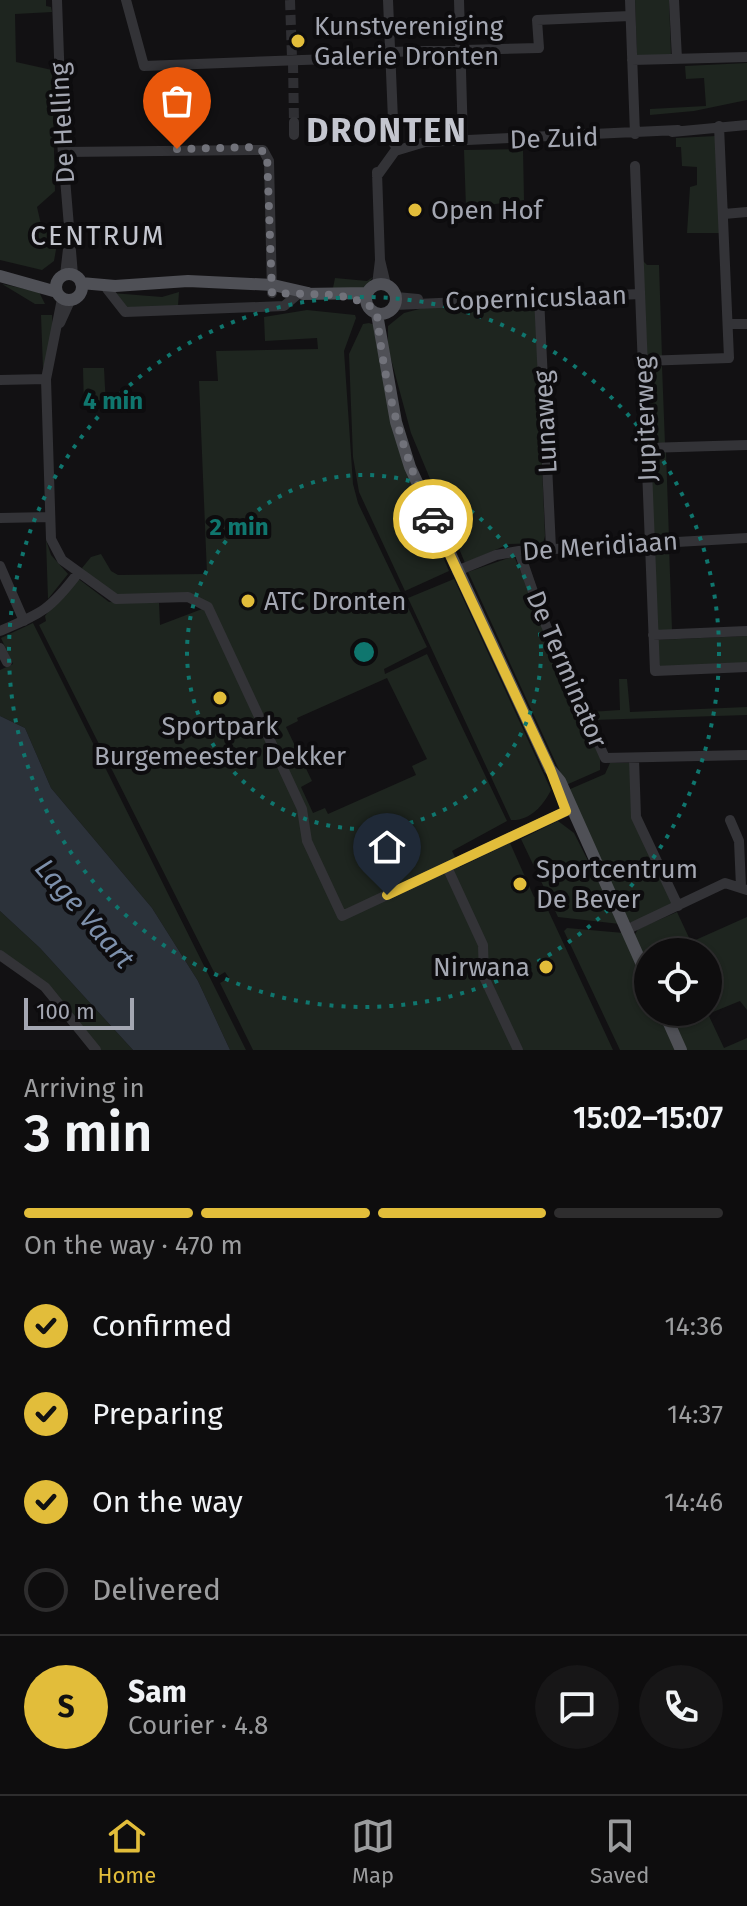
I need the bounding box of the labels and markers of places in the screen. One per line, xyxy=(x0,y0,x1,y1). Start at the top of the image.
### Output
place label: Kunstvereniging Galerie Dronten xyxy=(314,11,504,72)
marker: Kunstvereniging Galerie Dronten xyxy=(289,32,307,50)
pin xyxy=(143,67,211,149)
place label: Open Hof xyxy=(431,195,545,226)
marker: Open Hof xyxy=(406,201,424,219)
place label: ATC Dronten xyxy=(264,586,406,617)
marker: ATC Dronten xyxy=(239,592,257,610)
centre of rings xyxy=(350,638,378,666)
marker: Sportpark Burgemeester Dekker xyxy=(211,689,229,707)
place label: Sportpark Burgemeester Dekker xyxy=(94,711,346,772)
pin xyxy=(353,813,421,895)
place label: Sportcentrum De Bever xyxy=(536,854,698,915)
marker: Sportcentrum De Bever xyxy=(511,875,529,893)
place label: Nirwana xyxy=(433,952,530,983)
marker: Nirwana xyxy=(537,958,555,976)

